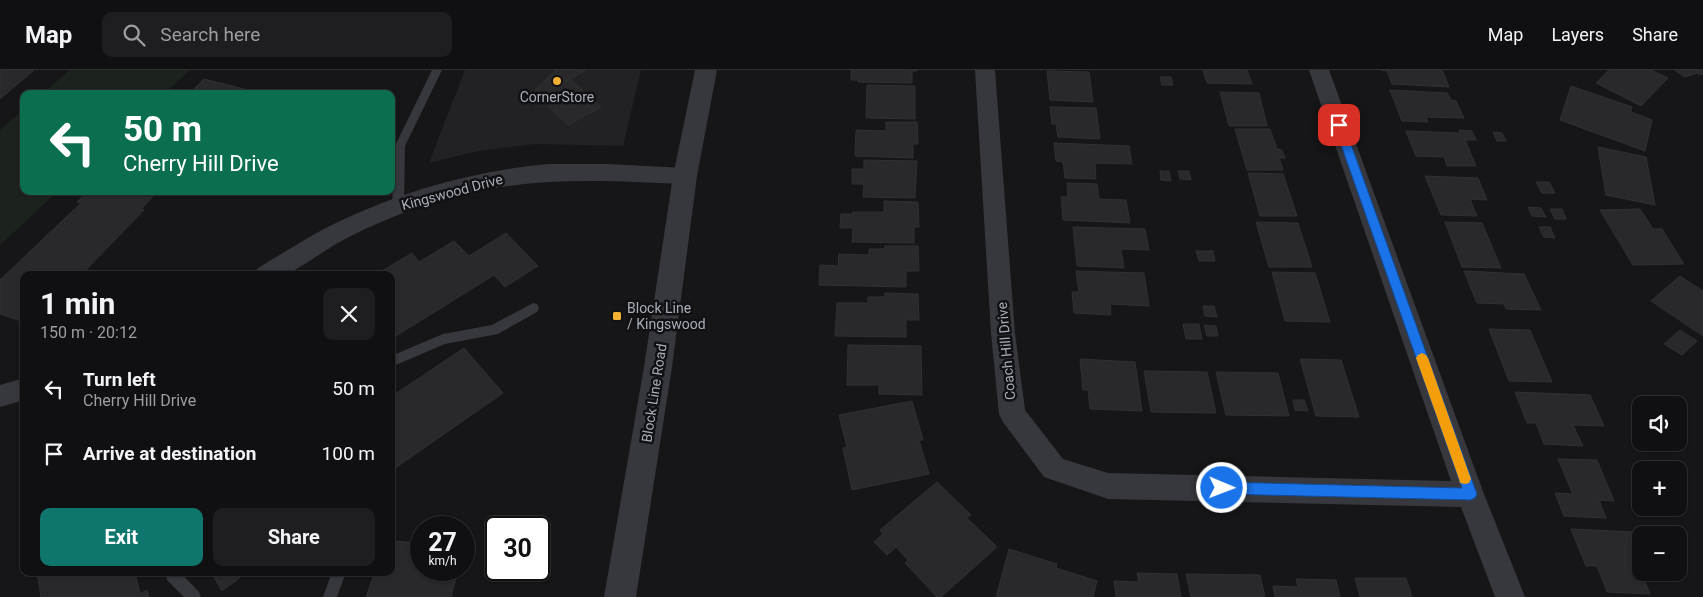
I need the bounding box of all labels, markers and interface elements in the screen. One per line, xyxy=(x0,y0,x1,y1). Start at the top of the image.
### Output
search box xyxy=(102,12,452,57)
text: Map xyxy=(25,21,72,49)
icon: search xyxy=(120,21,148,49)
text: Search here xyxy=(160,23,260,46)
text: Map xyxy=(1488,24,1523,45)
text: Layers xyxy=(1551,24,1604,45)
text: Share xyxy=(1632,24,1678,45)
marker: CornerStore xyxy=(551,75,563,87)
place label: CornerStore xyxy=(520,89,594,105)
pin xyxy=(1318,104,1360,146)
text: 50 m xyxy=(123,109,202,150)
icon: left xyxy=(40,110,105,175)
icon: arrive xyxy=(1325,111,1353,139)
text: Cherry Hill Drive xyxy=(123,151,279,176)
street label: Kingswood Drive xyxy=(400,171,504,213)
text: 1 min xyxy=(40,286,115,321)
button: close xyxy=(323,288,375,340)
place label: Block Line / Kingswood xyxy=(627,300,706,332)
street label: Coach Hill Drive xyxy=(994,301,1018,401)
marker: Block Line / Kingswood xyxy=(611,310,623,322)
text: 150 m · 20:12 xyxy=(40,323,137,342)
street label: Block Line Road xyxy=(638,343,670,443)
text: Turn left xyxy=(83,368,156,391)
icon: left xyxy=(40,375,68,403)
text: 50 m xyxy=(332,377,375,400)
text: Cherry Hill Drive xyxy=(83,391,196,410)
map controls xyxy=(1632,396,1687,581)
button: sound xyxy=(1632,396,1687,451)
icon: arrive xyxy=(40,440,68,468)
text: Arrive at destination xyxy=(83,442,256,465)
text: 100 m xyxy=(322,442,375,465)
position arrow xyxy=(1195,461,1247,513)
button: + xyxy=(1632,461,1687,516)
button: Exit xyxy=(40,508,203,566)
button: Share xyxy=(213,508,375,566)
speed limit sign: 30 xyxy=(485,516,550,581)
button: − xyxy=(1632,526,1687,581)
text: 27 xyxy=(428,528,457,557)
text: km/h xyxy=(428,554,457,568)

